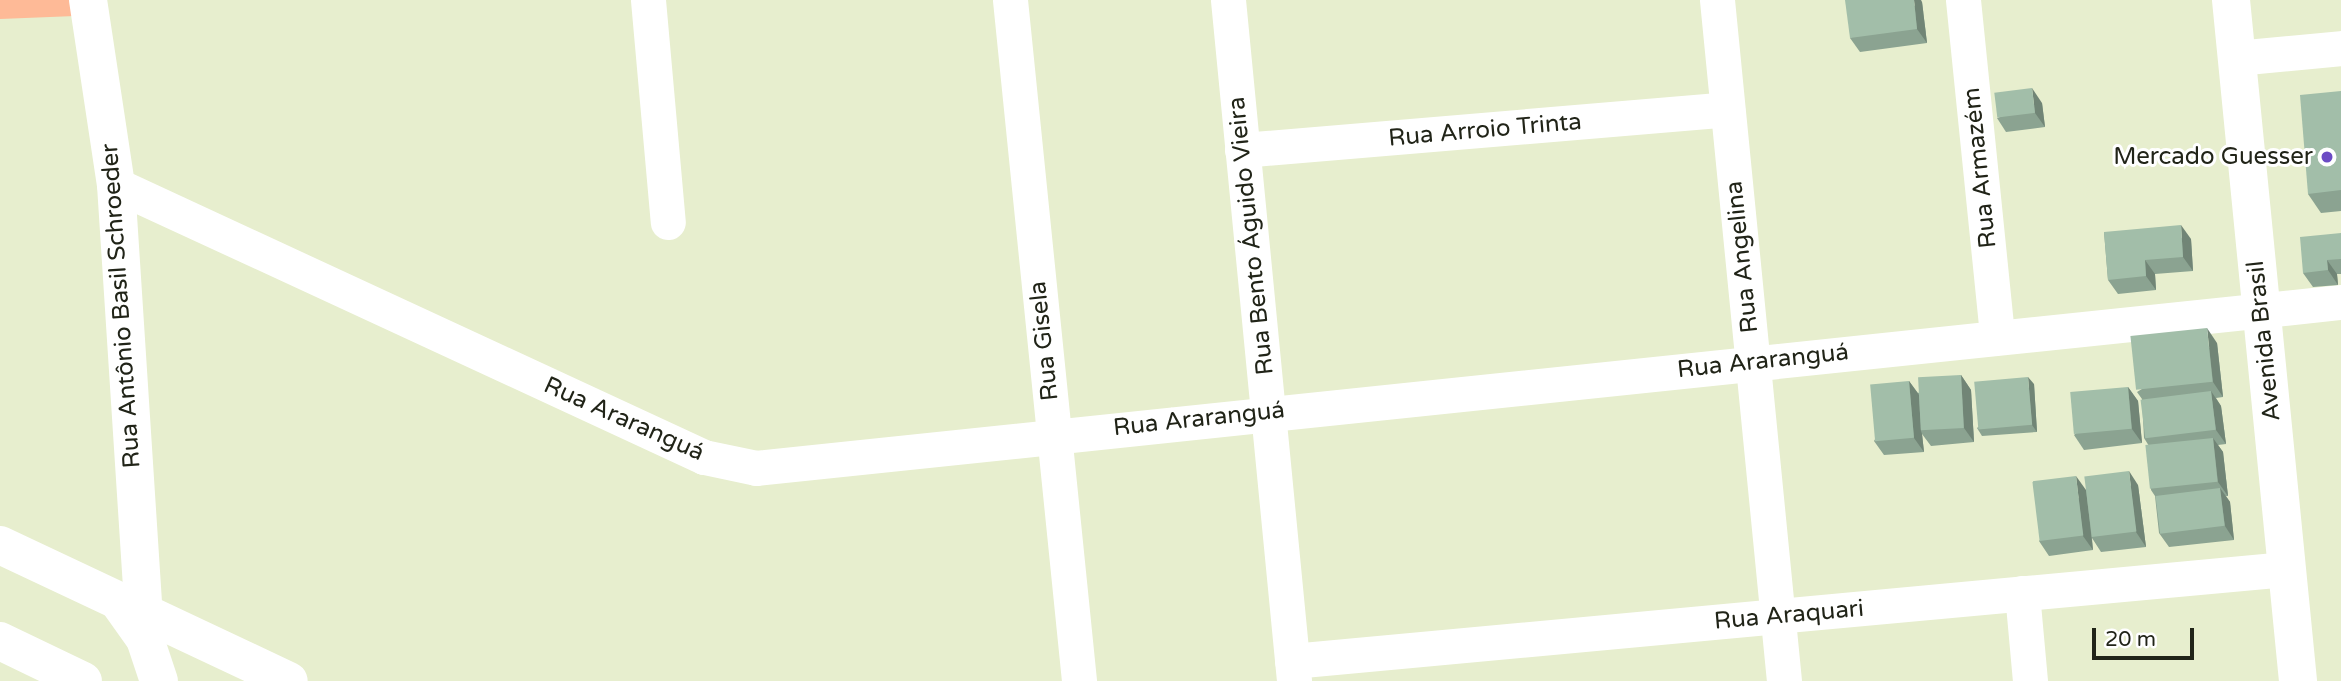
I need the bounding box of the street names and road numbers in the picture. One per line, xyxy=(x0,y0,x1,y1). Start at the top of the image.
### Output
street label: Rua Armazém xyxy=(1957,86,2003,250)
street label: Rua Bento Águido Vieira xyxy=(1222,95,1280,377)
street label: Rua Arroio Trinta xyxy=(1387,107,1583,153)
street label: Rua Antônio Basil Schroeder xyxy=(95,143,147,469)
street label: Rua Angelina xyxy=(1720,180,1764,334)
street label: Avenida Brasil xyxy=(2241,259,2287,423)
street label: Rua Gisela xyxy=(1023,280,1065,402)
street label: Rua Araranguá xyxy=(1676,338,1850,384)
street label: Rua Araranguá xyxy=(539,371,709,467)
street label: Rua Araranguá xyxy=(1112,396,1286,442)
street label: Rua Araquari xyxy=(1713,594,1865,636)

